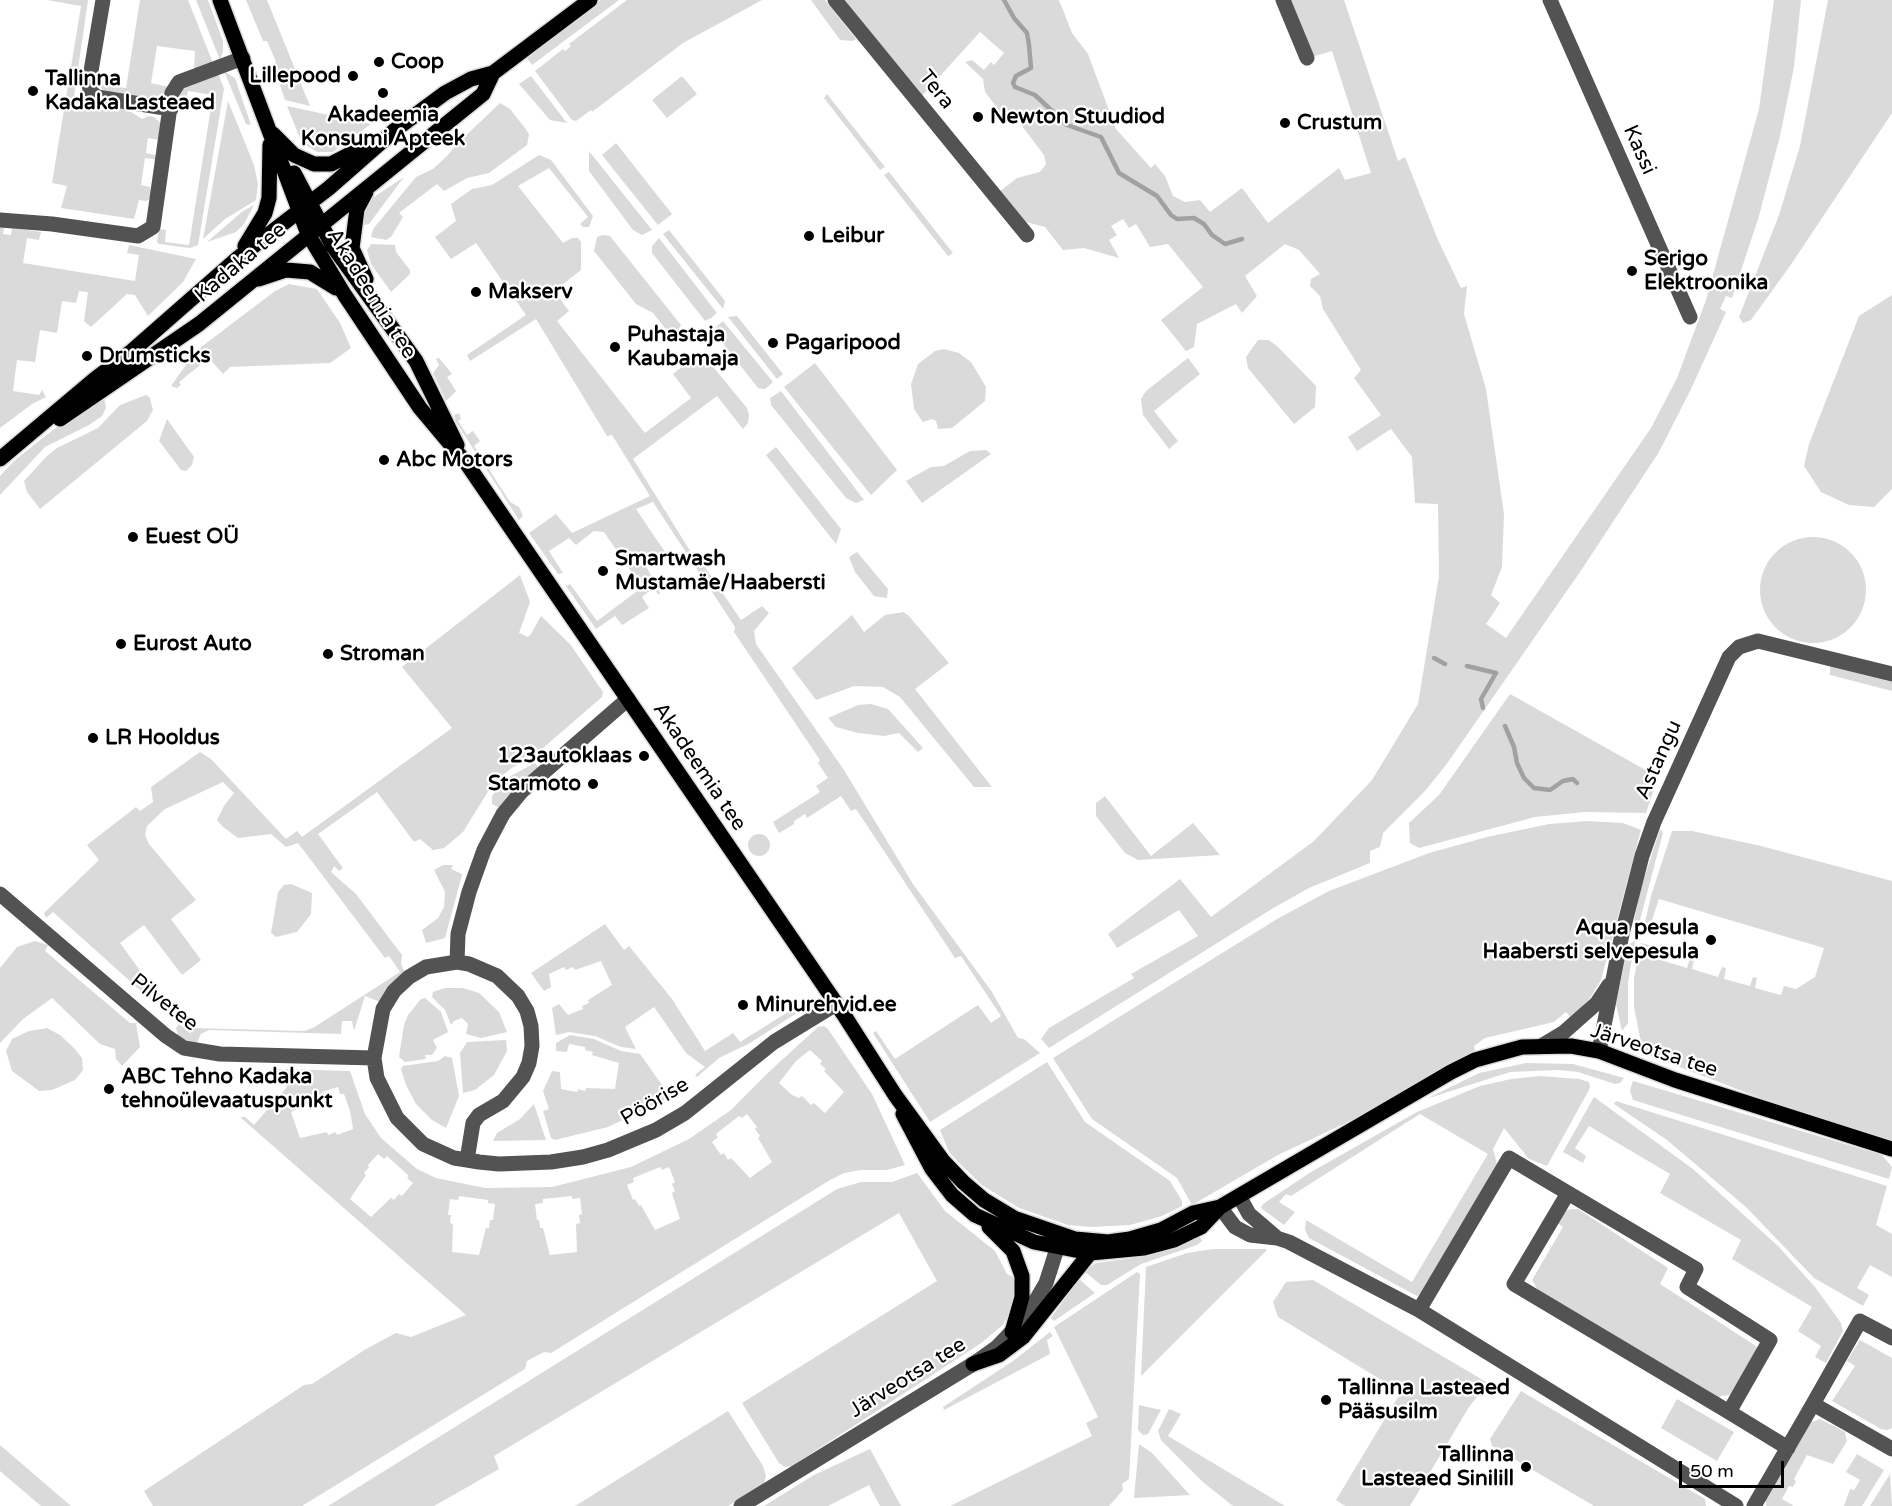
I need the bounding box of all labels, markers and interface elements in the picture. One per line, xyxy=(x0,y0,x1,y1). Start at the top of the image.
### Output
place label: Coop xyxy=(391,49,444,75)
marker: Coop xyxy=(372,55,386,69)
place label: Lillepood xyxy=(249,63,341,89)
street label: Tera xyxy=(913,65,959,115)
place label: Tallinna Kadaka Lasteaed xyxy=(45,66,215,116)
marker: Lillepood xyxy=(346,69,360,83)
marker: Tallinna Kadaka Lasteaed xyxy=(26,84,40,98)
marker: Akadeemia Konsumi Apteek xyxy=(376,86,390,100)
place label: Akadeemia Konsumi Apteek xyxy=(301,102,465,152)
place label: Newton Stuudiod xyxy=(990,104,1165,130)
marker: Newton Stuudiod xyxy=(971,110,985,124)
place label: Crustum xyxy=(1297,110,1382,136)
marker: Crustum xyxy=(1278,116,1292,130)
street label: Kassi xyxy=(1617,121,1661,179)
street label: Kadaka tee xyxy=(190,218,292,308)
place label: Leibur xyxy=(821,223,884,249)
street label: Akadeemia tee xyxy=(321,224,421,364)
marker: Leibur xyxy=(802,229,816,243)
place label: Serigo Elektroonika xyxy=(1644,246,1768,296)
marker: Serigo Elektroonika xyxy=(1625,264,1639,278)
place label: Makserv xyxy=(488,279,573,305)
marker: Makserv xyxy=(469,285,483,299)
place label: Puhastaja Kaubamaja xyxy=(627,322,739,372)
place label: Pagaripood xyxy=(785,330,901,356)
marker: Pagaripood xyxy=(766,336,780,350)
marker: Puhastaja Kaubamaja xyxy=(608,340,622,354)
place label: Drumsticks xyxy=(99,343,211,369)
marker: Drumsticks xyxy=(80,349,94,363)
place label: Abc Motors xyxy=(396,447,513,473)
marker: Abc Motors xyxy=(377,453,391,467)
place label: Euest OÜ xyxy=(145,524,239,550)
marker: Euest OÜ xyxy=(126,530,140,544)
place label: Smartwash Mustamäe/Haabersti xyxy=(615,546,826,596)
marker: Smartwash Mustamäe/Haabersti xyxy=(596,564,610,578)
place label: Eurost Auto xyxy=(133,631,252,657)
marker: Eurost Auto xyxy=(114,637,128,651)
place label: Stroman xyxy=(340,641,425,667)
marker: Stroman xyxy=(321,647,335,661)
street label: Akadeemia tee xyxy=(647,698,751,836)
street label: Astangu xyxy=(1630,716,1688,804)
place label: LR Hooldus xyxy=(105,725,220,751)
marker: LR Hooldus xyxy=(86,731,100,745)
place label: 123autoklaas xyxy=(497,743,632,769)
marker: 123autoklaas xyxy=(637,749,651,763)
place label: Starmoto xyxy=(488,771,581,797)
marker: Starmoto xyxy=(586,777,600,791)
place label: Aqua pesula Haabersti selvepesula xyxy=(1483,915,1699,965)
marker: Aqua pesula Haabersti selvepesula xyxy=(1704,933,1718,947)
street label: Pilvetee xyxy=(125,969,203,1037)
place label: Minurehvid.ee xyxy=(755,992,897,1018)
marker: Minurehvid.ee xyxy=(736,998,750,1012)
street label: Järveotsa tee xyxy=(1587,1019,1721,1083)
place label: ABC Tehno Kadaka tehnoülevaatuspunkt xyxy=(121,1064,332,1114)
street label: Pöörise xyxy=(616,1072,694,1132)
marker: ABC Tehno Kadaka tehnoülevaatuspunkt xyxy=(102,1082,116,1096)
street label: Järveotsa tee xyxy=(845,1332,971,1424)
place label: Tallinna Lasteaed Pääsusilm xyxy=(1338,1375,1510,1425)
marker: Tallinna Lasteaed Pääsusilm xyxy=(1319,1393,1333,1407)
place label: Tallinna Lasteaed Sinilill xyxy=(1361,1442,1514,1492)
scale bar xyxy=(1682,1449,1787,1487)
marker: Tallinna Lasteaed Sinilill xyxy=(1519,1460,1533,1474)
text: 50 m xyxy=(1690,1460,1734,1482)

